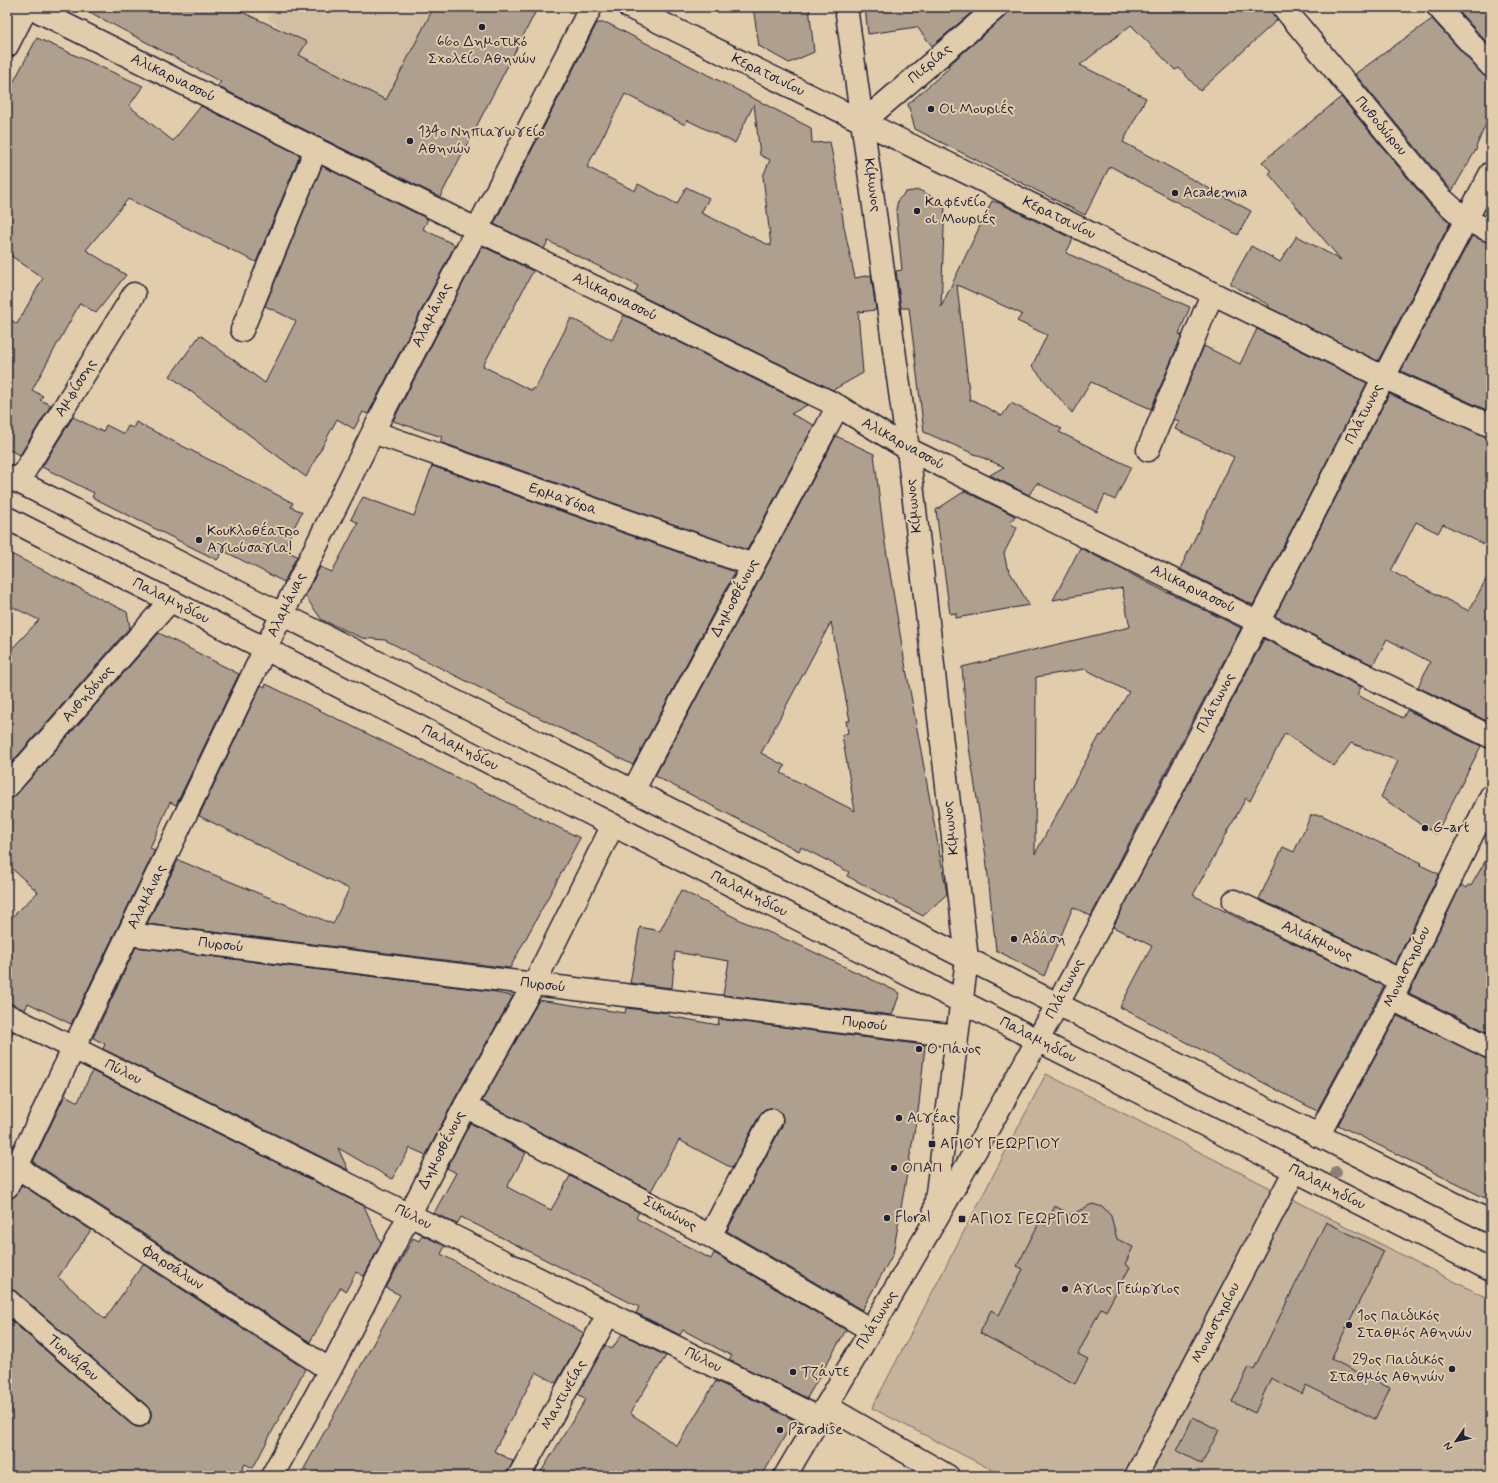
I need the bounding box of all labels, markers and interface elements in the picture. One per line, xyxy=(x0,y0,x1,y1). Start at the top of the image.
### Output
marker: 66ο Δημοτικό Σχολείο Αθηνών xyxy=(477,22,487,32)
place label: 66ο Δημοτικό Σχολείο Αθηνών xyxy=(428,32,536,69)
street label: Πιερίας xyxy=(904,39,957,89)
street label: Αλικαρνασσού xyxy=(127,49,219,107)
street label: Κερατσινίου xyxy=(728,49,808,101)
street label: Πυθοδώρου xyxy=(1350,92,1412,160)
place label: Οι Μουριές xyxy=(939,99,1014,119)
marker: Οι Μουριές xyxy=(926,104,936,114)
place label: 134ο Νηπιαγωγείο Αθηνών xyxy=(418,122,545,159)
marker: 134ο Νηπιαγωγείο Αθηνών xyxy=(405,136,415,146)
street label: Κίμωνος xyxy=(858,157,886,214)
place label: Academia xyxy=(1183,183,1248,203)
marker: Academia xyxy=(1170,188,1180,198)
place label: Καφενείο οι Μουριές xyxy=(925,192,996,229)
street label: Κερατσινίου xyxy=(1019,192,1099,244)
marker: Καφενείο οι Μουριές xyxy=(912,206,922,216)
street label: Αλικαρνασσού xyxy=(569,268,661,326)
street label: Αλαμάνας xyxy=(407,279,457,351)
street label: Αμφίσσης xyxy=(50,355,102,421)
street label: Πλάτωνος xyxy=(1340,380,1388,448)
street label: Αλικαρνασσού xyxy=(858,413,948,475)
street label: Κίμωνος xyxy=(901,477,927,534)
street label: Ερμαγόρα xyxy=(526,478,600,520)
place label: Κουκλοθέατρο Αγιούσαγια! xyxy=(207,521,300,558)
marker: Κουκλοθέατρο Αγιούσαγια! xyxy=(194,535,204,545)
street label: Δημοσθένους xyxy=(706,555,764,641)
street label: Αλικαρνασσού xyxy=(1147,560,1239,618)
street label: Αλαμάνας xyxy=(263,569,311,641)
street label: Παλαμηδίου xyxy=(129,573,213,629)
street label: Ανθηδόνος xyxy=(58,661,119,727)
street label: Πλάτωνος xyxy=(1192,669,1240,737)
street label: Παλαμηδίου xyxy=(418,720,502,776)
street label: Κίμωνος xyxy=(938,799,964,856)
place label: G-art xyxy=(1433,818,1470,838)
marker: G-art xyxy=(1420,823,1430,833)
street label: Αλαμάνας xyxy=(123,861,171,933)
street label: Παλαμηδίου xyxy=(707,866,791,922)
street label: Αλιάκμονος xyxy=(1278,916,1356,966)
street label: Μοναστηρίου xyxy=(1379,923,1435,1011)
place label: Αδάση xyxy=(1022,929,1066,949)
street label: Πυρσού xyxy=(197,932,245,958)
marker: Αδάση xyxy=(1009,934,1019,944)
street label: Πλάτωνος xyxy=(1041,955,1089,1023)
street label: Πυρσού xyxy=(519,972,567,998)
street label: Πυρσού xyxy=(841,1011,889,1037)
street label: Παλαμηδίου xyxy=(996,1012,1080,1068)
place label: Ο Πάνος xyxy=(927,1039,981,1059)
marker: Ο Πάνος xyxy=(914,1044,924,1054)
street label: Πύλου xyxy=(101,1054,145,1090)
street label: Δημοσθένους xyxy=(414,1107,471,1193)
place label: Αιγέας xyxy=(907,1108,956,1128)
marker: Αιγέας xyxy=(894,1113,904,1123)
place label: ΑΓΙΟΥ ΓΕΩΡΓΙΟΥ xyxy=(940,1134,1060,1154)
marker: ΑΓΙΟΥ ΓΕΩΡΓΙΟΥ xyxy=(927,1139,937,1149)
place label: ΟΠΑΠ xyxy=(902,1158,942,1178)
street label: Παλαμηδίου xyxy=(1285,1159,1369,1215)
marker: ΟΠΑΠ xyxy=(889,1163,899,1173)
street label: Σικυώνος xyxy=(640,1191,701,1237)
street label: Πύλου xyxy=(391,1199,435,1235)
place label: Floral xyxy=(895,1208,931,1228)
place label: ΑΓΙΟΣ ΓΕΩΡΓΙΟΣ xyxy=(970,1209,1090,1229)
marker: Floral xyxy=(882,1213,892,1223)
marker: ΑΓΙΟΣ ΓΕΩΡΓΙΟΣ xyxy=(957,1214,967,1224)
street label: Φαρσάλων xyxy=(138,1240,208,1295)
place label: Αγιος Γεώργιος xyxy=(1073,1279,1180,1299)
street label: Μοναστηρίου xyxy=(1187,1279,1245,1367)
marker: Αγιος Γεώργιος xyxy=(1060,1284,1070,1294)
street label: Πλάτωνος xyxy=(852,1286,903,1353)
place label: 1ος Παιδικός Σταθμός Αθηνών xyxy=(1357,1306,1472,1343)
marker: 1ος Παιδικός Σταθμός Αθηνών xyxy=(1344,1320,1354,1330)
street label: Τυρνάβου xyxy=(43,1330,103,1386)
street label: Πύλου xyxy=(681,1342,725,1378)
place label: 29ος Παιδικός Σταθμός Αθηνών xyxy=(1330,1350,1444,1387)
street label: Μαντινείας xyxy=(536,1356,592,1434)
place label: Τζάντε xyxy=(801,1362,849,1382)
marker: 29ος Παιδικός Σταθμός Αθηνών xyxy=(1447,1364,1457,1374)
marker: Τζάντε xyxy=(788,1367,798,1377)
place label: Paradise xyxy=(788,1420,843,1440)
north arrow xyxy=(1436,1421,1476,1461)
marker: Paradise xyxy=(775,1425,785,1435)
text: N xyxy=(1441,1439,1456,1453)

